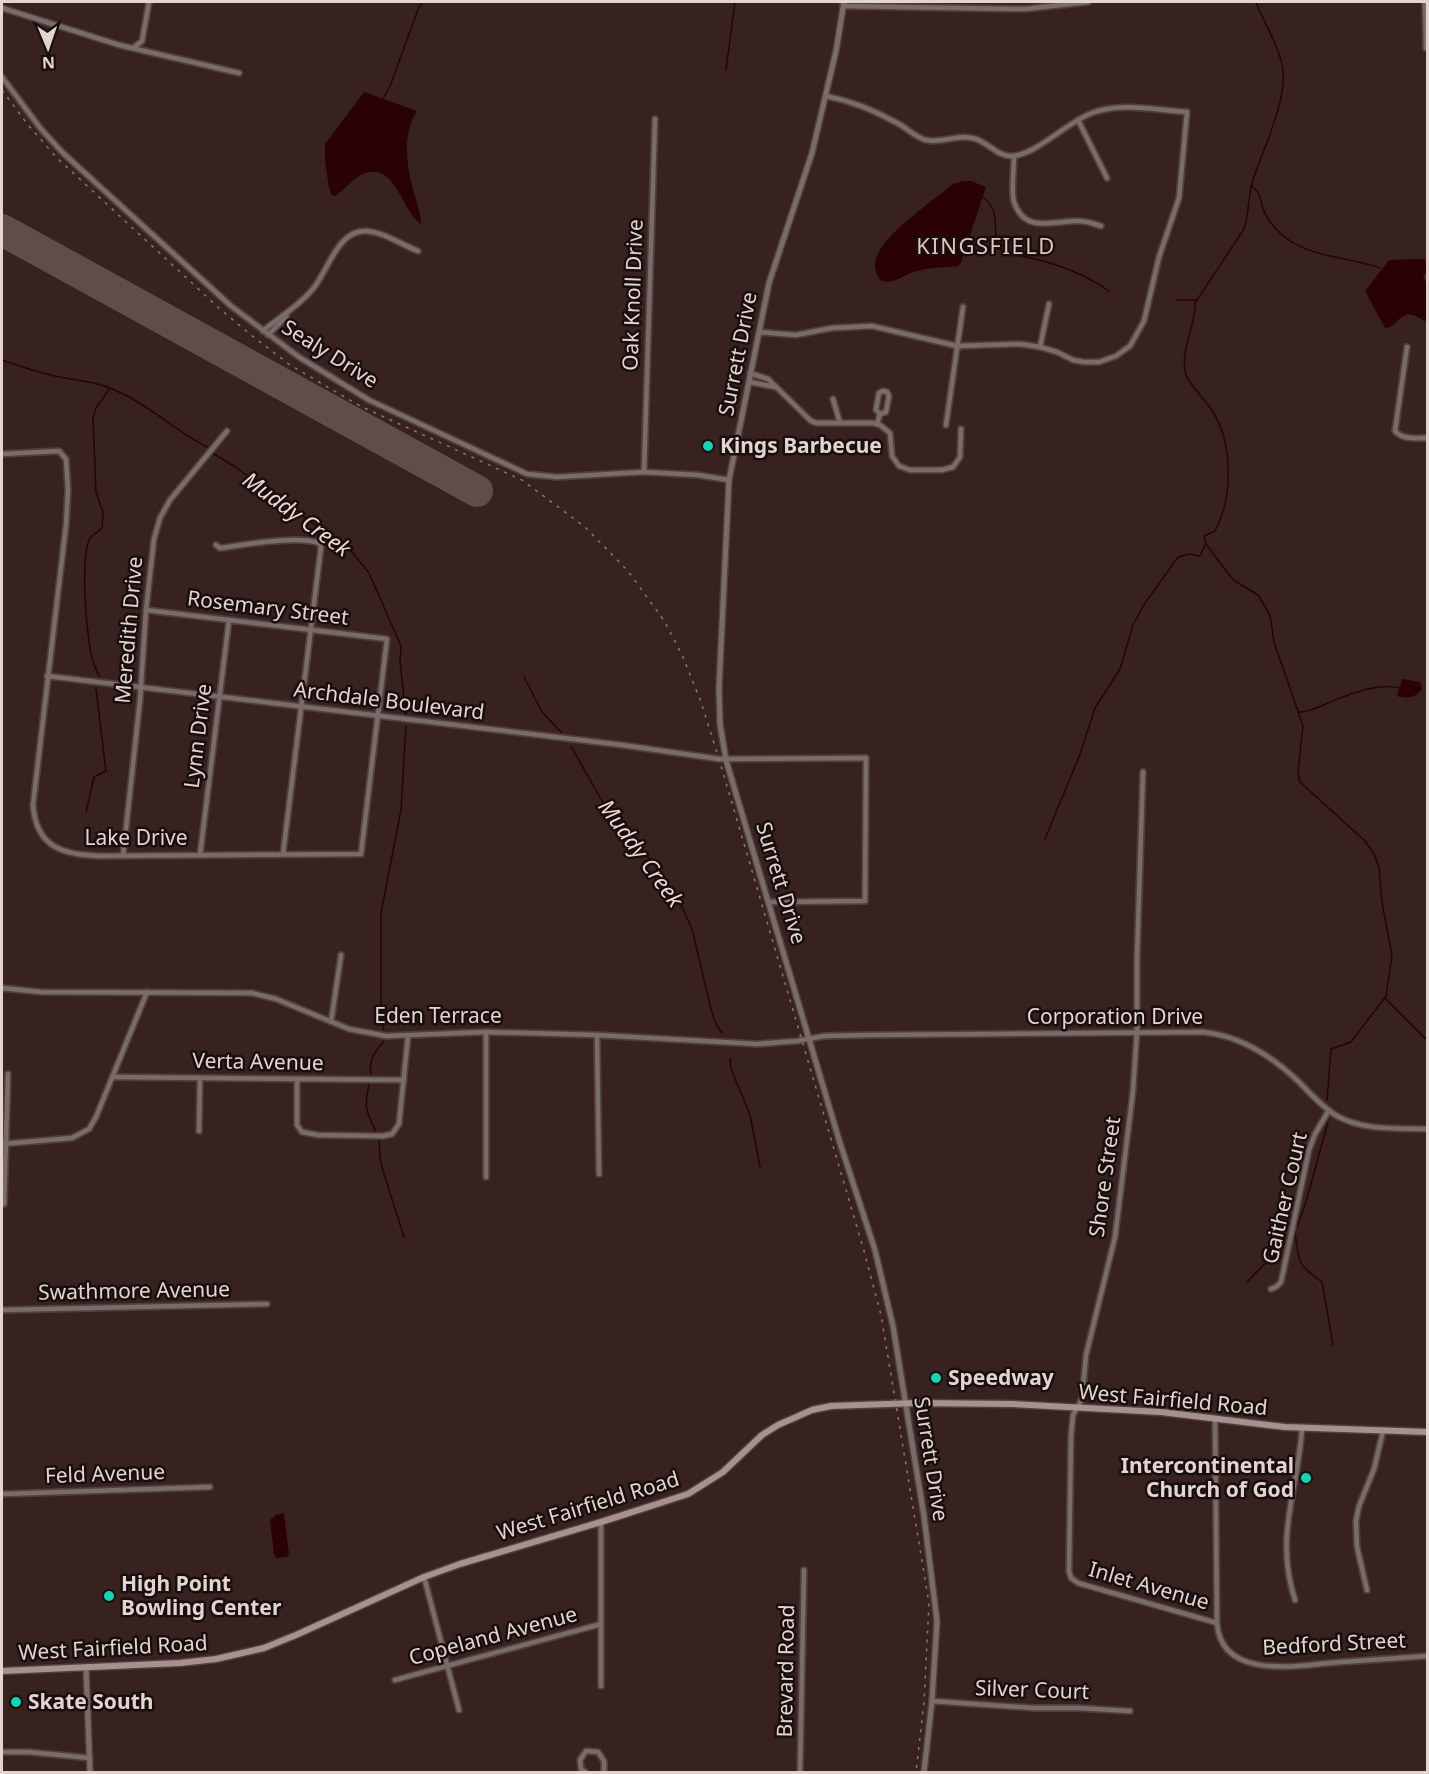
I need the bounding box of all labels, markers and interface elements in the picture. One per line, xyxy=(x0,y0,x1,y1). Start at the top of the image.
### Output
north arrow xyxy=(18,18,78,78)
text: N xyxy=(42,52,55,74)
street label: Oak Knoll Drive xyxy=(615,219,649,371)
district label: KINGSFIELD xyxy=(916,230,1056,260)
street label: Surrett Drive xyxy=(711,289,763,418)
street label: Sealy Drive xyxy=(277,312,384,394)
place label: Kings Barbecue xyxy=(720,431,882,459)
marker: Kings Barbecue xyxy=(701,439,715,453)
water label: Muddy Creek xyxy=(237,464,359,563)
street label: Meredith Drive xyxy=(108,555,148,704)
street label: Rosemary Street xyxy=(186,583,351,631)
street label: Archdale Boulevard xyxy=(292,674,486,726)
street label: Lynn Drive xyxy=(177,682,217,790)
water label: Muddy Creek xyxy=(592,792,692,913)
street label: Surrett Drive xyxy=(750,818,814,947)
street label: Lake Drive xyxy=(84,823,188,851)
street label: Eden Terrace xyxy=(374,1001,502,1029)
street label: Corporation Drive xyxy=(1027,1002,1203,1030)
street label: Verta Avenue xyxy=(192,1046,324,1076)
street label: Shore Street xyxy=(1082,1114,1126,1239)
street label: Gaither Court xyxy=(1255,1129,1313,1266)
street label: Swathmore Avenue xyxy=(38,1274,230,1306)
place label: Speedway xyxy=(948,1363,1054,1391)
marker: Speedway xyxy=(929,1371,943,1385)
street label: West Fairfield Road xyxy=(1077,1377,1269,1421)
street label: Surrett Drive xyxy=(908,1395,956,1523)
place label: Intercontinental Church of God xyxy=(1121,1451,1294,1503)
street label: Feld Avenue xyxy=(44,1457,166,1489)
street label: West Fairfield Road xyxy=(493,1464,682,1546)
marker: Intercontinental Church of God xyxy=(1299,1471,1313,1485)
street label: Inlet Avenue xyxy=(1086,1554,1213,1616)
place label: High Point Bowling Center xyxy=(121,1569,282,1621)
marker: High Point Bowling Center xyxy=(102,1589,116,1603)
street label: Copeland Avenue xyxy=(406,1599,580,1671)
street label: Brevard Road xyxy=(770,1604,800,1738)
street label: Bedford Street xyxy=(1262,1625,1407,1661)
street label: West Fairfield Road xyxy=(18,1628,208,1666)
street label: Silver Court xyxy=(974,1673,1090,1705)
place label: Skate South xyxy=(28,1687,153,1715)
marker: Skate South xyxy=(9,1695,23,1709)

